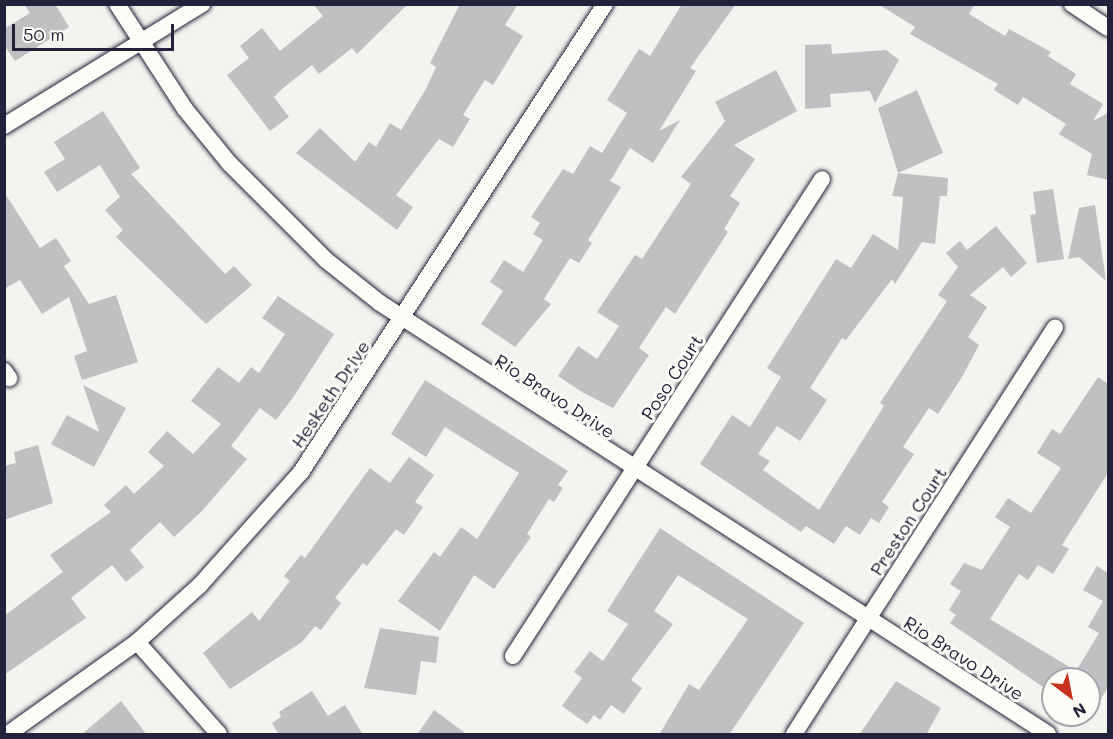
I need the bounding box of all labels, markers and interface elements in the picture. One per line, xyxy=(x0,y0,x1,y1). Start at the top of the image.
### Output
scale bar xyxy=(15,12,177,50)
text: 50 m xyxy=(23,22,65,46)
street label: Poso Court xyxy=(636,330,708,424)
street label: Hesketh Drive xyxy=(286,336,374,452)
street label: Rio Bravo Drive xyxy=(491,349,619,443)
street label: Preston Court xyxy=(865,463,951,579)
street label: Rio Bravo Drive xyxy=(900,611,1028,705)
north arrow xyxy=(1041,667,1101,727)
text: N xyxy=(1069,699,1090,723)

